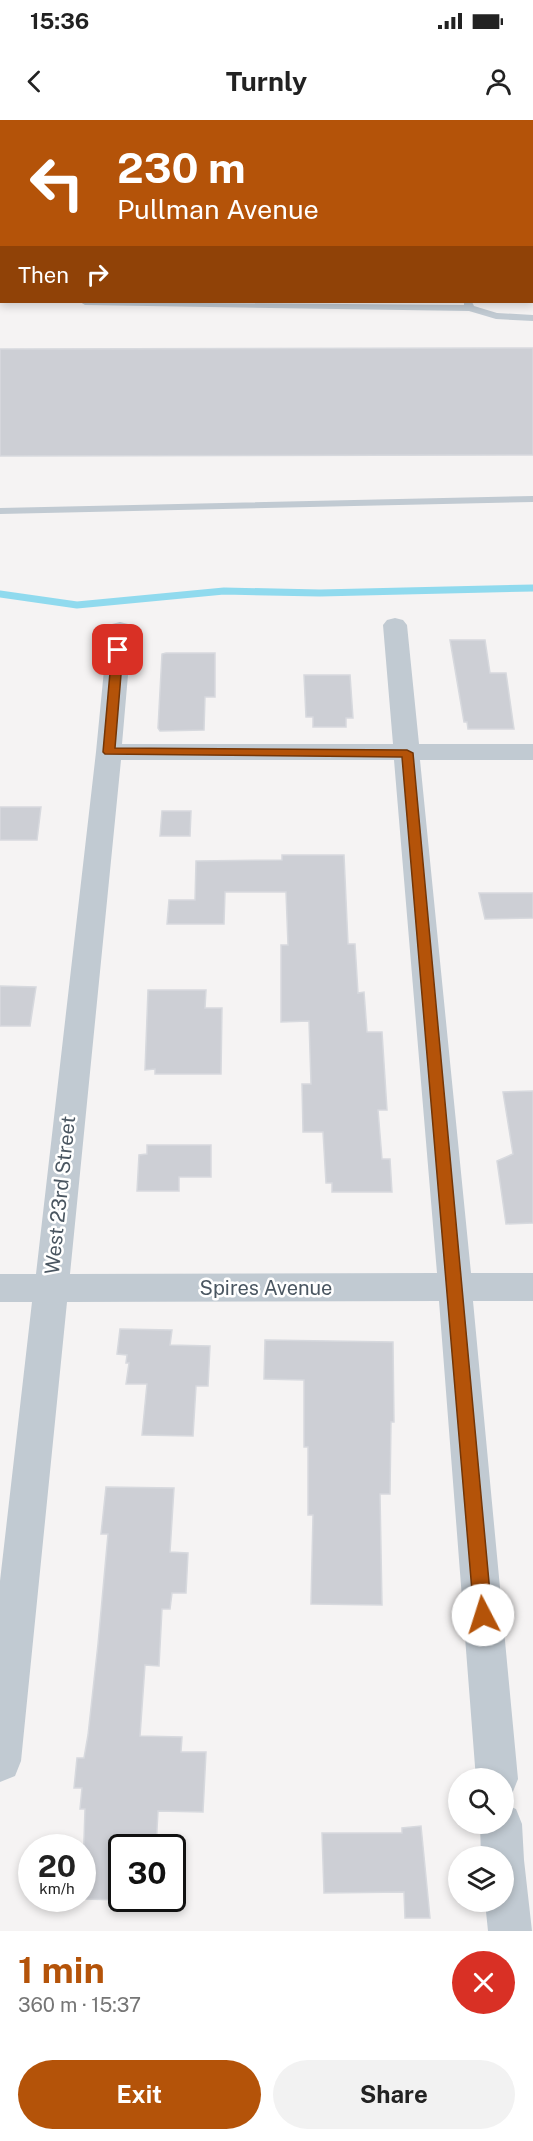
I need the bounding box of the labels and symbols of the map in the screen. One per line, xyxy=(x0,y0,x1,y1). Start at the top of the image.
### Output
pin xyxy=(92,624,143,675)
street label: West 23rd Street xyxy=(40,1115,80,1275)
street label: Spires Avenue xyxy=(200,1276,332,1300)
position arrow xyxy=(451,1583,515,1647)
speed limit sign: 30 xyxy=(108,1834,186,1912)

